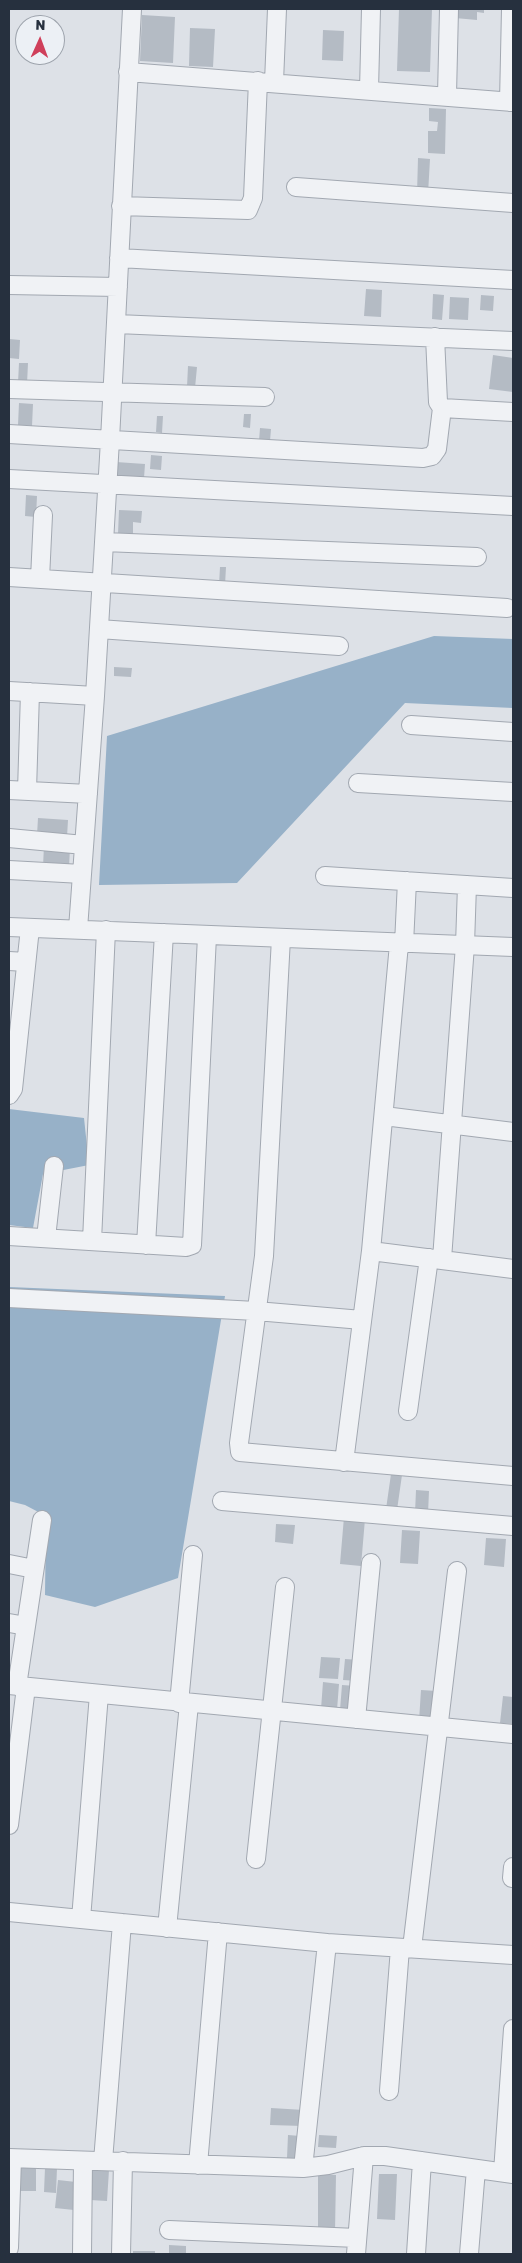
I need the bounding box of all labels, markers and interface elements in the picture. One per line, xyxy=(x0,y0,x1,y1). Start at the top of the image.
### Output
north arrow xyxy=(15,15,65,65)
text: N xyxy=(35,17,46,34)

